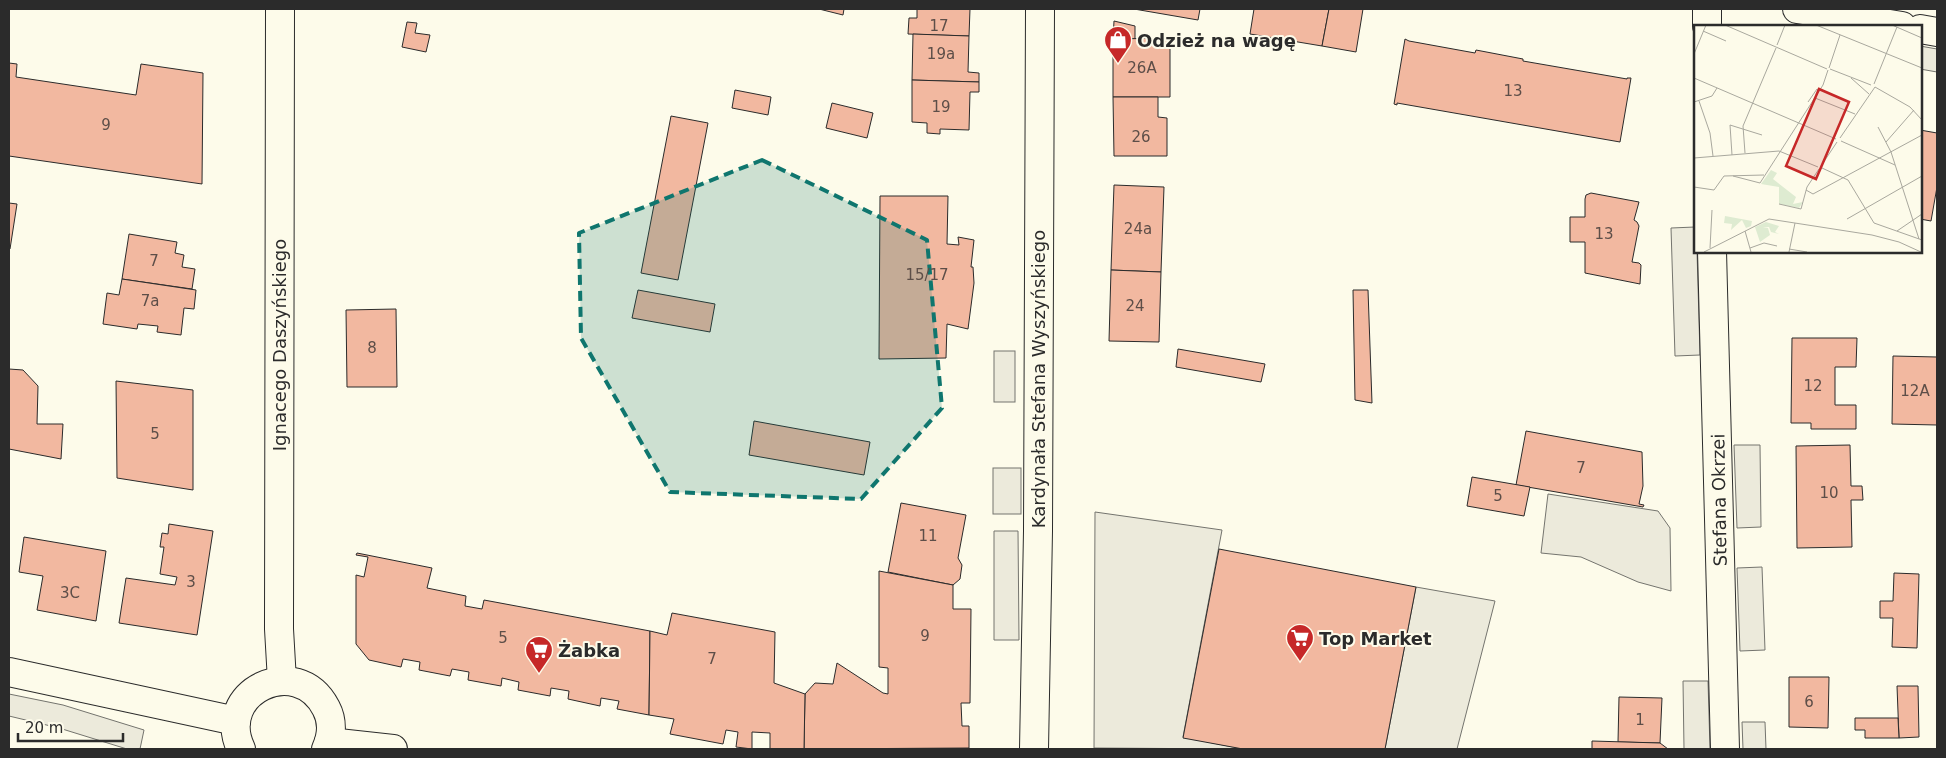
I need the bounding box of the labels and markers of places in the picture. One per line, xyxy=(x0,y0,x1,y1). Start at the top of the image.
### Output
shop icon: Odzież na wagę xyxy=(1103,25,1133,64)
place label: Odzież na wagę xyxy=(1137,30,1296,51)
supermarket icon: Top Market xyxy=(1285,623,1315,662)
place label: Top Market xyxy=(1319,628,1432,649)
supermarket icon: Żabka xyxy=(524,635,554,674)
place label: Żabka xyxy=(558,640,620,661)

